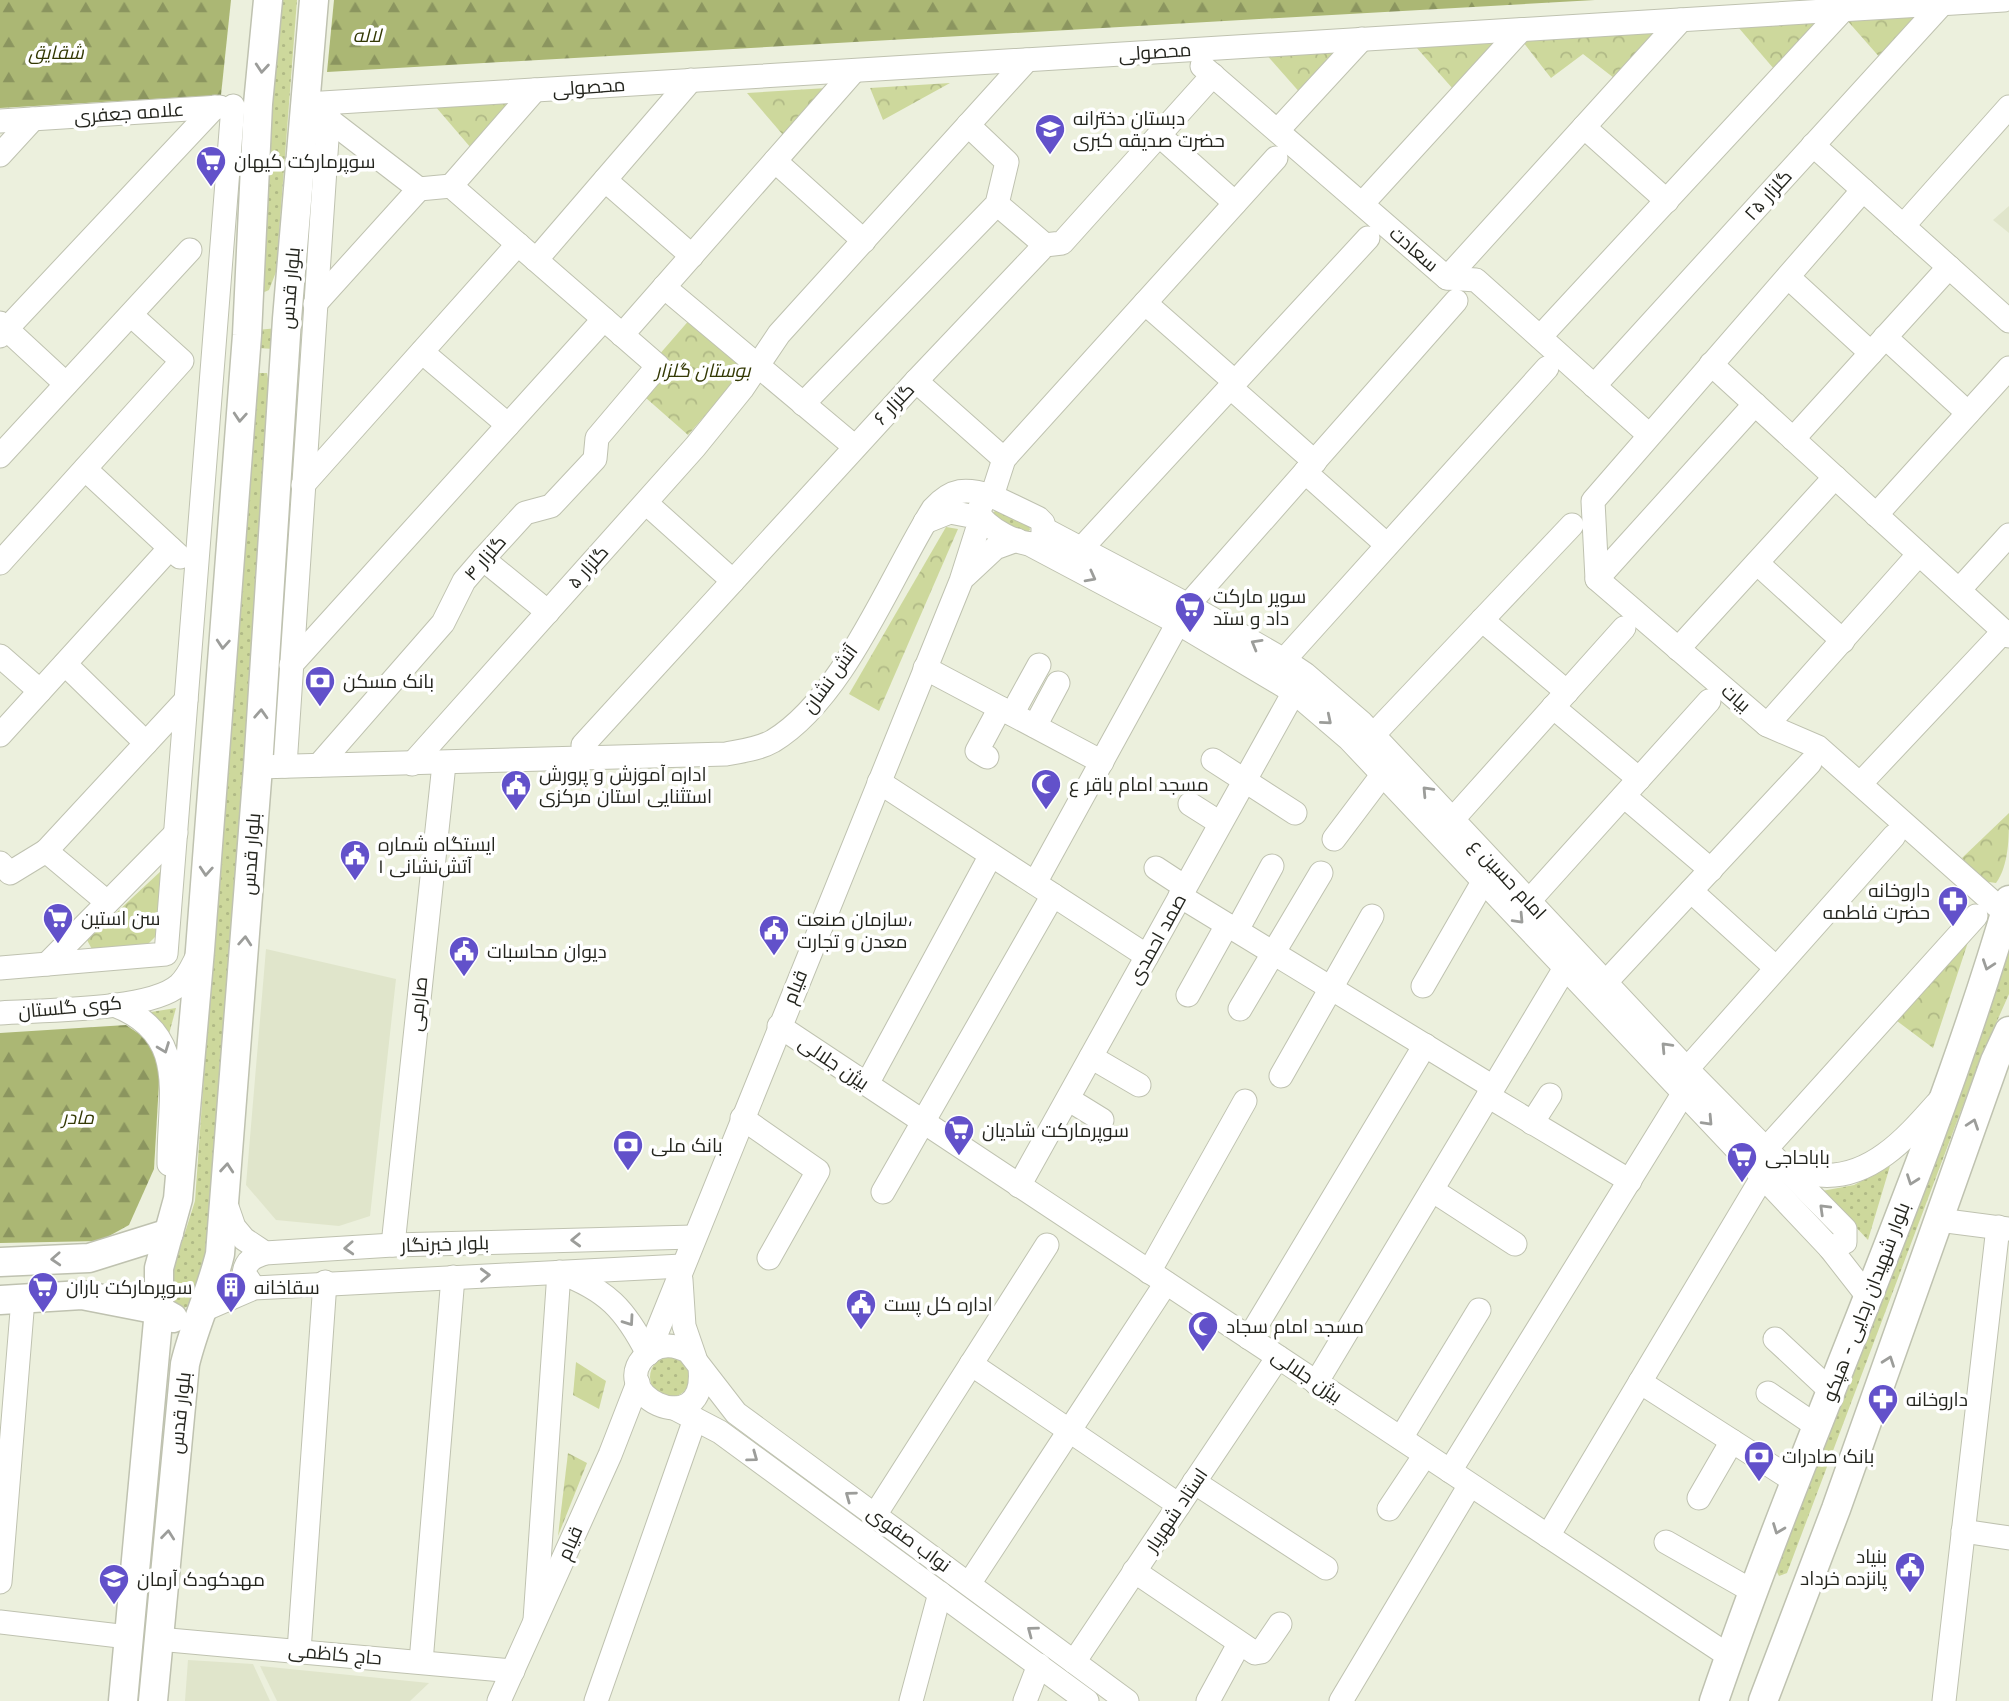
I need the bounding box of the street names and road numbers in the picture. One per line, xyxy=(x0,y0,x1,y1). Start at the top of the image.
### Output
street label: محصولی xyxy=(1118,38,1192,66)
street label: محصولی xyxy=(552,73,626,101)
street label: علامه جعفری xyxy=(73,98,185,128)
street label: گلزار ۲۵ xyxy=(1739,165,1797,225)
street label: سعادت xyxy=(1385,221,1443,277)
street label: بلوار قدس xyxy=(275,246,305,330)
street label: گلزار ۶ xyxy=(869,378,919,430)
street label: گلزار ۴ xyxy=(459,531,511,585)
street label: گلزار ۵ xyxy=(563,541,613,593)
street label: آتش نشان xyxy=(797,640,863,718)
street label: بیات xyxy=(1717,679,1755,717)
street label: بلوار قدس xyxy=(237,812,265,896)
street label: امام حسین ع xyxy=(1463,834,1551,925)
street label: صمد احمدی xyxy=(1123,890,1191,988)
street label: قیام xyxy=(778,967,814,1008)
street label: صارمی xyxy=(404,975,432,1033)
street label: کوی گلستان xyxy=(17,991,123,1023)
street label: بیژن جلالی xyxy=(794,1031,874,1095)
street label: بلوار شهیدان رجایی - هپکو xyxy=(1817,1199,1915,1405)
street label: بلوار خبرنگار xyxy=(399,1231,490,1257)
street label: بیژن جلالی xyxy=(1267,1344,1347,1408)
street label: بلوار قدس xyxy=(164,1371,196,1455)
street label: استاد شهریار xyxy=(1139,1464,1212,1557)
street label: نواب صفوی xyxy=(863,1501,955,1577)
street label: قیام xyxy=(552,1523,589,1564)
street label: حاج کاظمی xyxy=(287,1638,383,1672)

